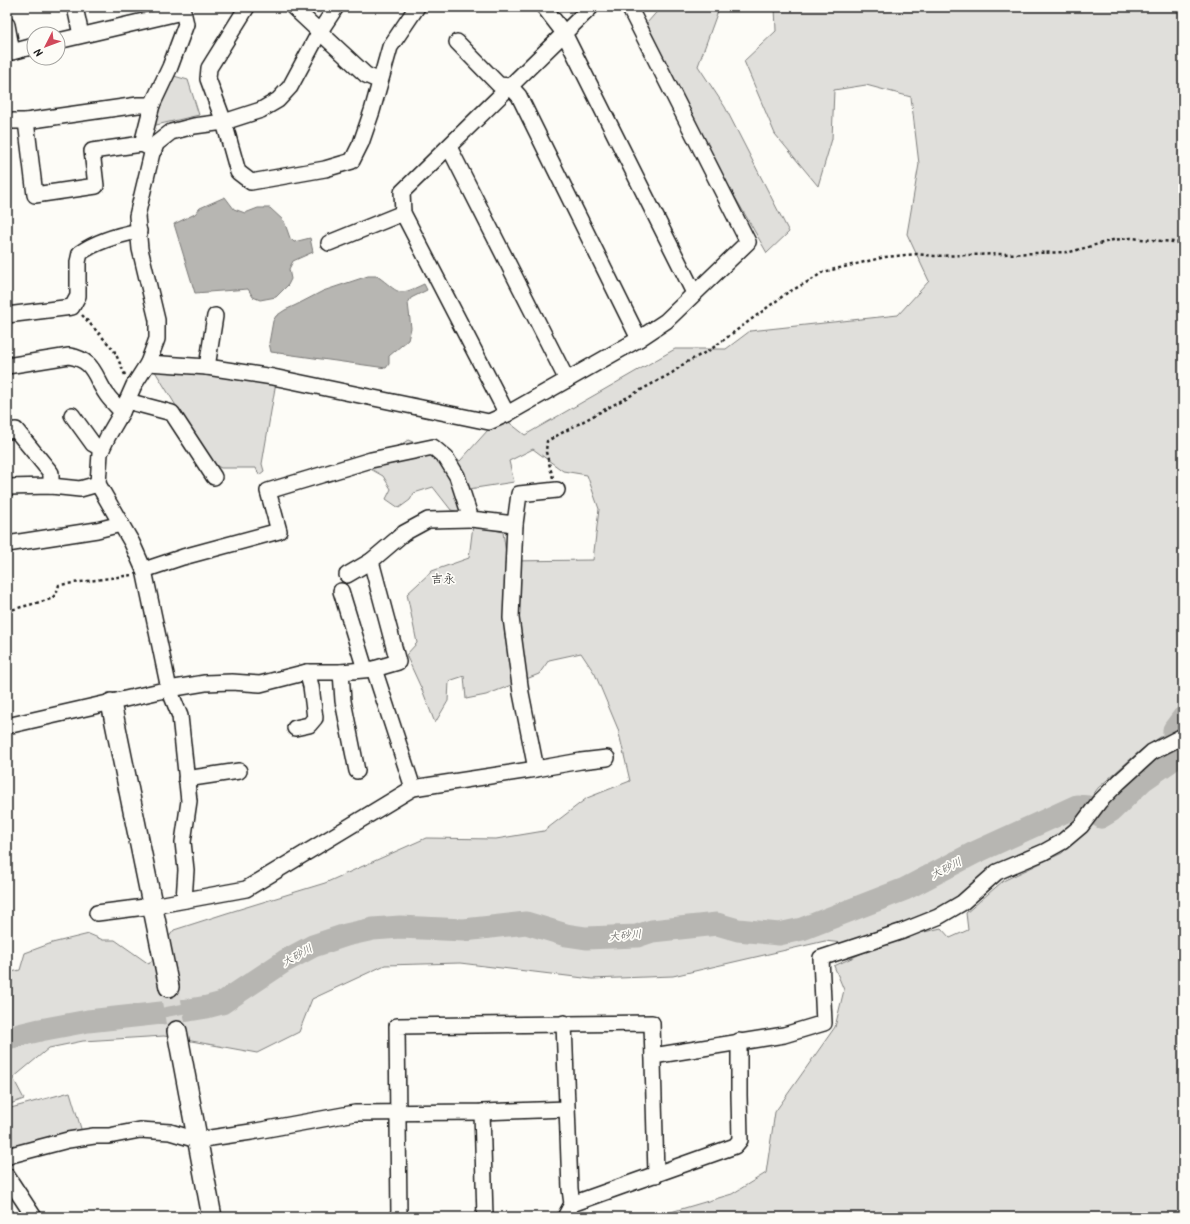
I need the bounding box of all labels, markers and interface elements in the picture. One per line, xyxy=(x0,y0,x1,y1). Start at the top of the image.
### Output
north arrow xyxy=(26,26,66,66)
text: N xyxy=(30,43,48,61)
district label: 吉永 xyxy=(431,570,455,589)
water label: 大砂川 xyxy=(928,853,965,884)
water label: 大砂川 xyxy=(608,925,642,947)
water label: 大砂川 xyxy=(279,940,316,972)

